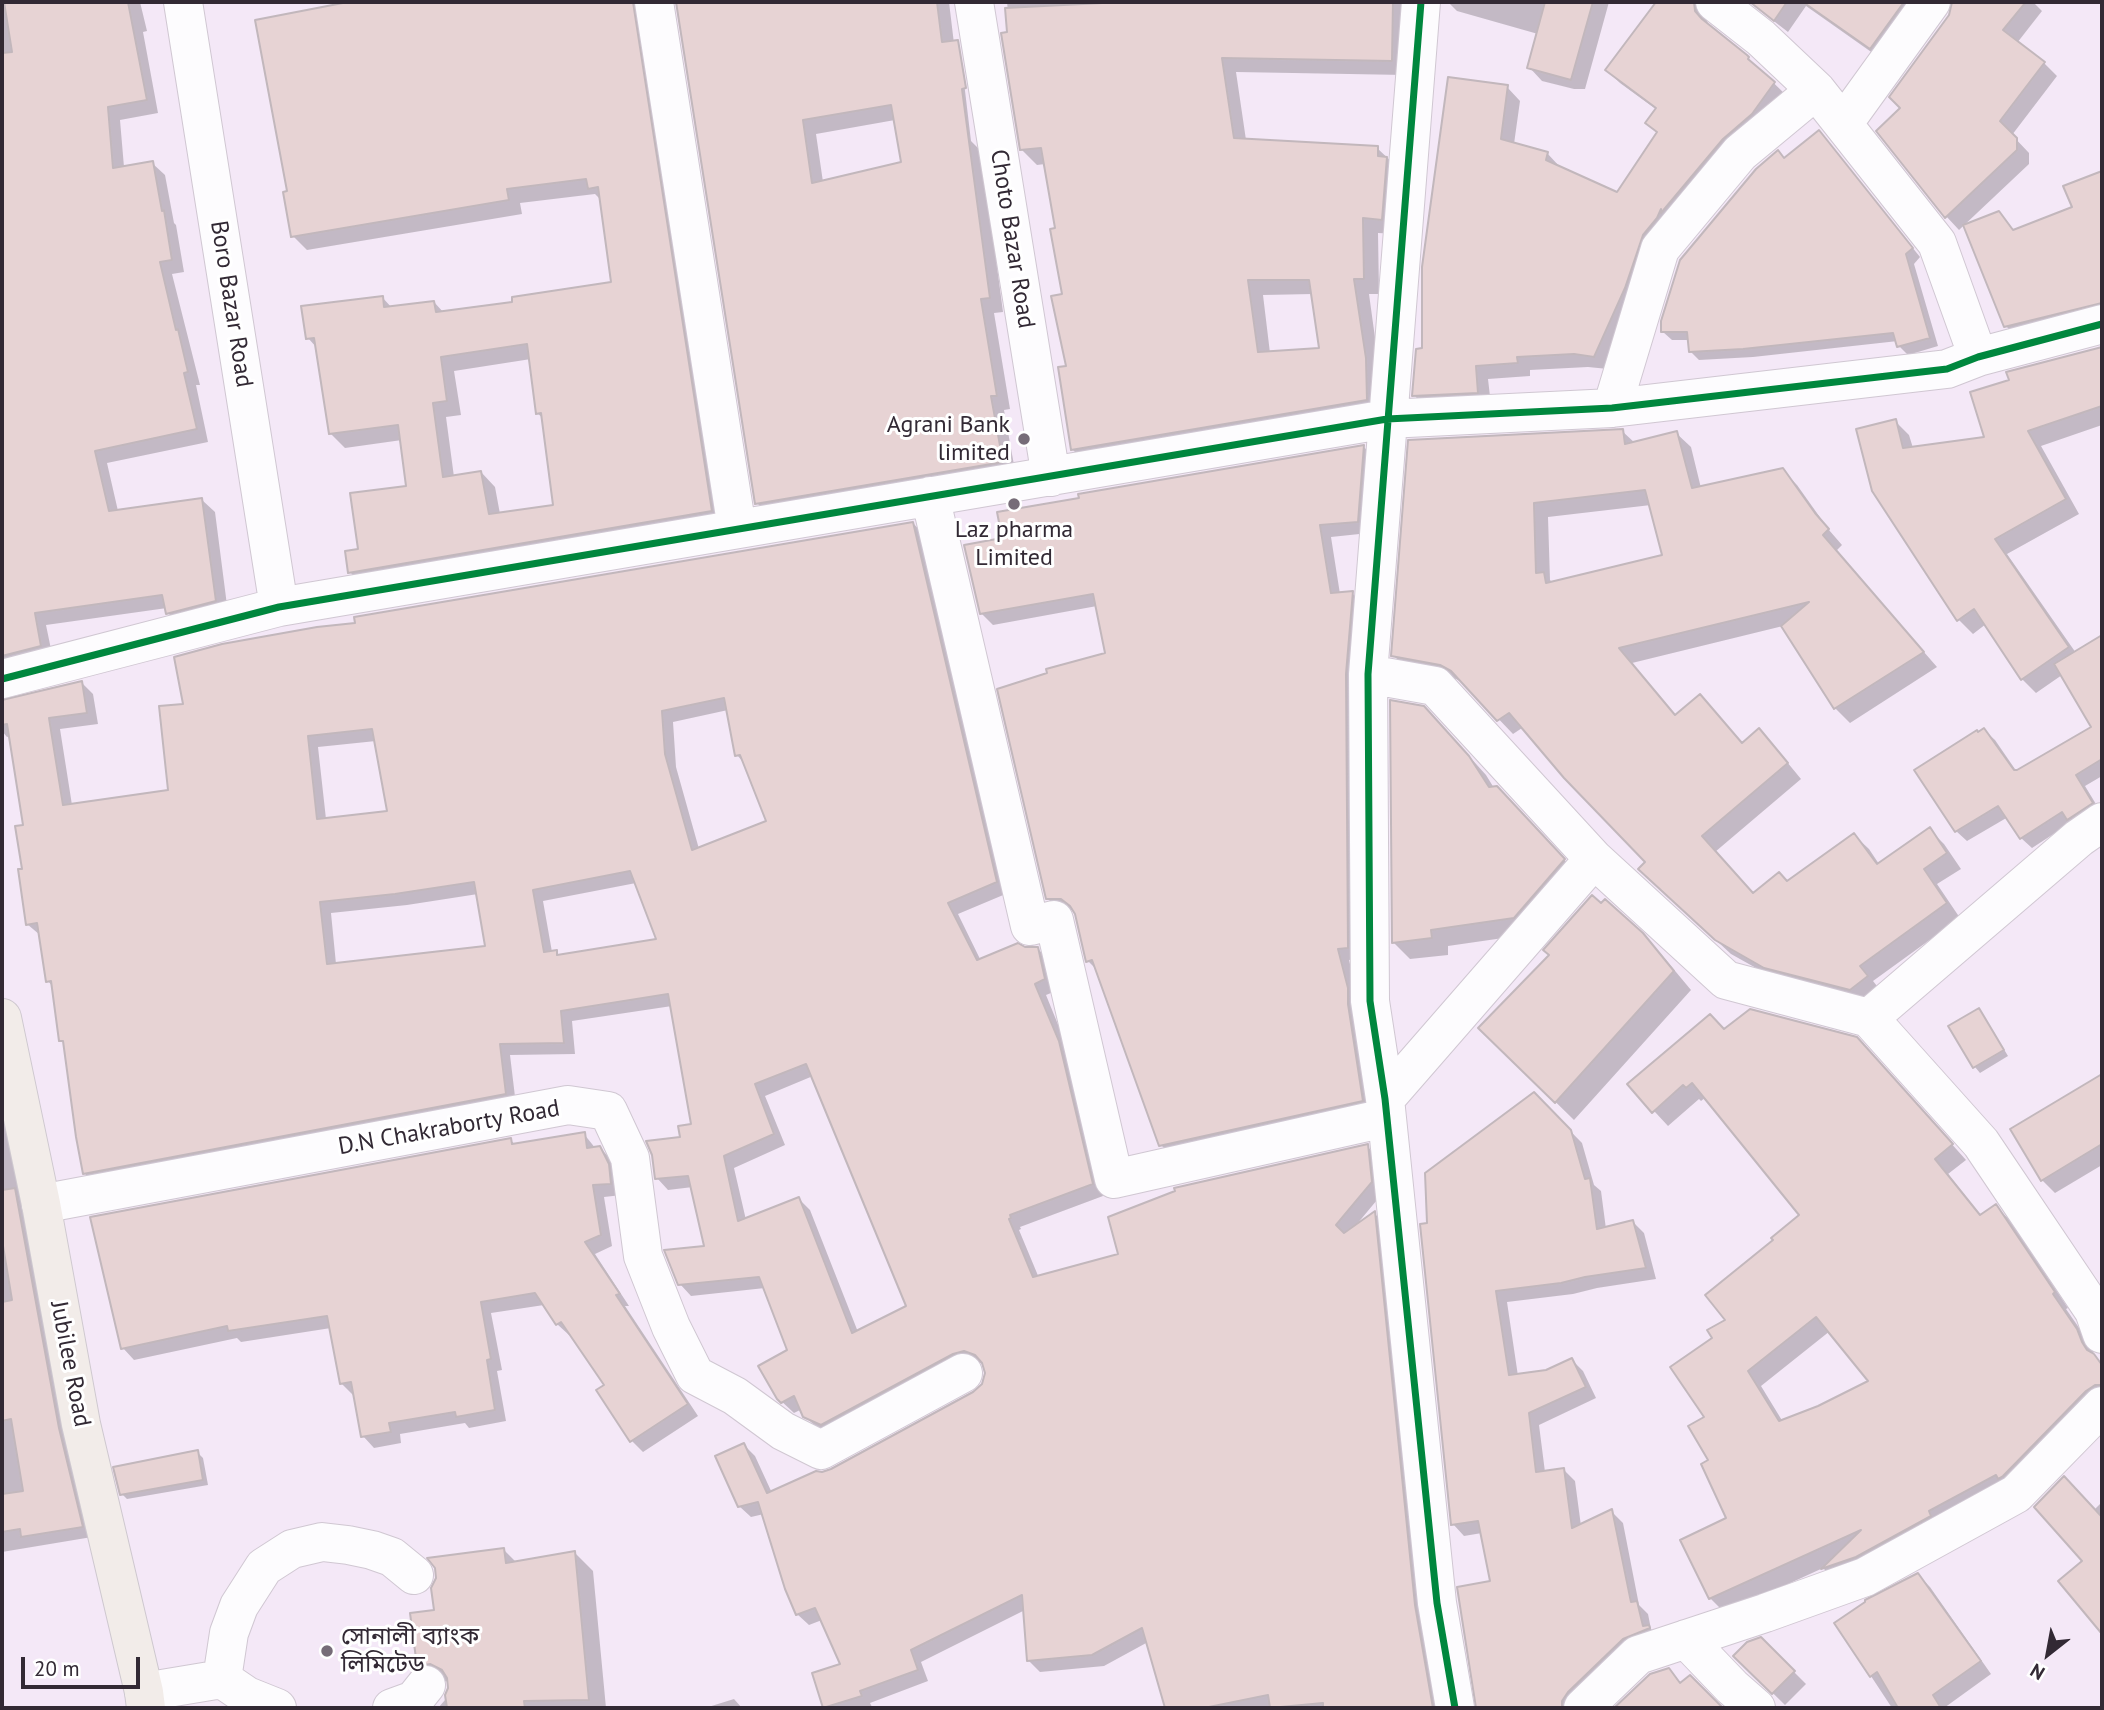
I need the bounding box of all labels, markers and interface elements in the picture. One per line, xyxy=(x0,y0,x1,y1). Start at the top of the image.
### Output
street label: Choto Bazar Road xyxy=(984,147,1040,331)
street label: Boro Bazar Road xyxy=(204,219,258,389)
place label: Agrani Bank limited xyxy=(887,411,1010,467)
marker: Agrani Bank limited xyxy=(1016,431,1032,447)
marker: Laz pharma Limited xyxy=(1006,496,1022,512)
place label: Laz pharma Limited xyxy=(955,516,1073,572)
street label: D.N Chakraborty Road xyxy=(336,1094,562,1162)
street label: Jubilee Road xyxy=(44,1299,96,1429)
north arrow xyxy=(2013,1619,2083,1689)
place label: সোনালী ব্যাংক লিমিটেড xyxy=(341,1623,479,1679)
marker: সোনালী ব্যাংক লিমিটেড xyxy=(319,1643,335,1659)
scale bar xyxy=(24,1644,144,1688)
text: 20 m xyxy=(34,1655,80,1682)
text: N xyxy=(2026,1659,2049,1686)

